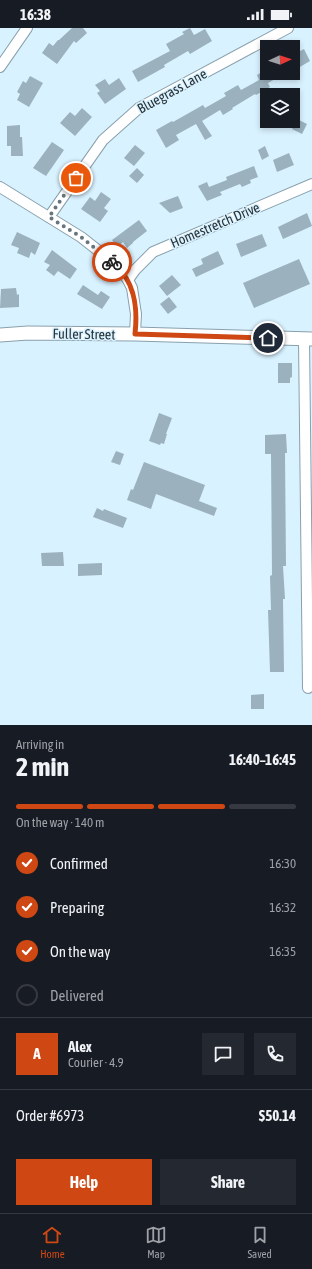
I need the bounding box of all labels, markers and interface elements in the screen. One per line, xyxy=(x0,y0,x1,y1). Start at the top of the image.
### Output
text: 16:38 xyxy=(20,6,51,23)
north arrow xyxy=(260,40,300,80)
map controls xyxy=(260,40,300,128)
street label: Bluegrass Lane xyxy=(135,65,209,117)
button: layers xyxy=(260,88,300,128)
pin xyxy=(59,161,93,195)
icon: bag xyxy=(65,167,87,189)
street label: Homestretch Drive xyxy=(168,199,262,251)
courier xyxy=(92,242,132,282)
icon: bike xyxy=(101,251,123,273)
pin xyxy=(251,321,285,355)
street label: Fuller Street xyxy=(53,325,115,343)
icon: home xyxy=(257,327,279,349)
text: Arriving in xyxy=(16,737,64,752)
text: 16:40–16:45 xyxy=(229,751,296,768)
text: 2 min xyxy=(16,752,69,782)
text: On the way · 140 m xyxy=(16,815,104,830)
icon: check xyxy=(16,852,38,874)
text: Confirmed xyxy=(50,855,108,872)
text: 16:30 xyxy=(269,856,296,871)
icon: check xyxy=(16,896,38,918)
text: Preparing xyxy=(50,899,104,916)
text: 16:32 xyxy=(269,900,296,915)
icon: check xyxy=(16,940,38,962)
text: On the way xyxy=(50,943,111,960)
text: 16:35 xyxy=(269,944,296,959)
text: Delivered xyxy=(50,987,104,1004)
button: chat xyxy=(202,1033,244,1075)
button: phone xyxy=(254,1033,296,1075)
text: Alex xyxy=(68,1038,92,1055)
text: A xyxy=(33,1045,41,1062)
text: Courier · 4.9 xyxy=(68,1055,124,1070)
text: Order #6973 xyxy=(16,1107,84,1124)
text: $50.14 xyxy=(259,1107,296,1124)
button: Help xyxy=(16,1159,152,1205)
button: Share xyxy=(160,1159,296,1205)
tab: Home xyxy=(40,1224,65,1260)
tab: Map xyxy=(145,1224,167,1260)
tab: Saved xyxy=(247,1224,272,1260)

